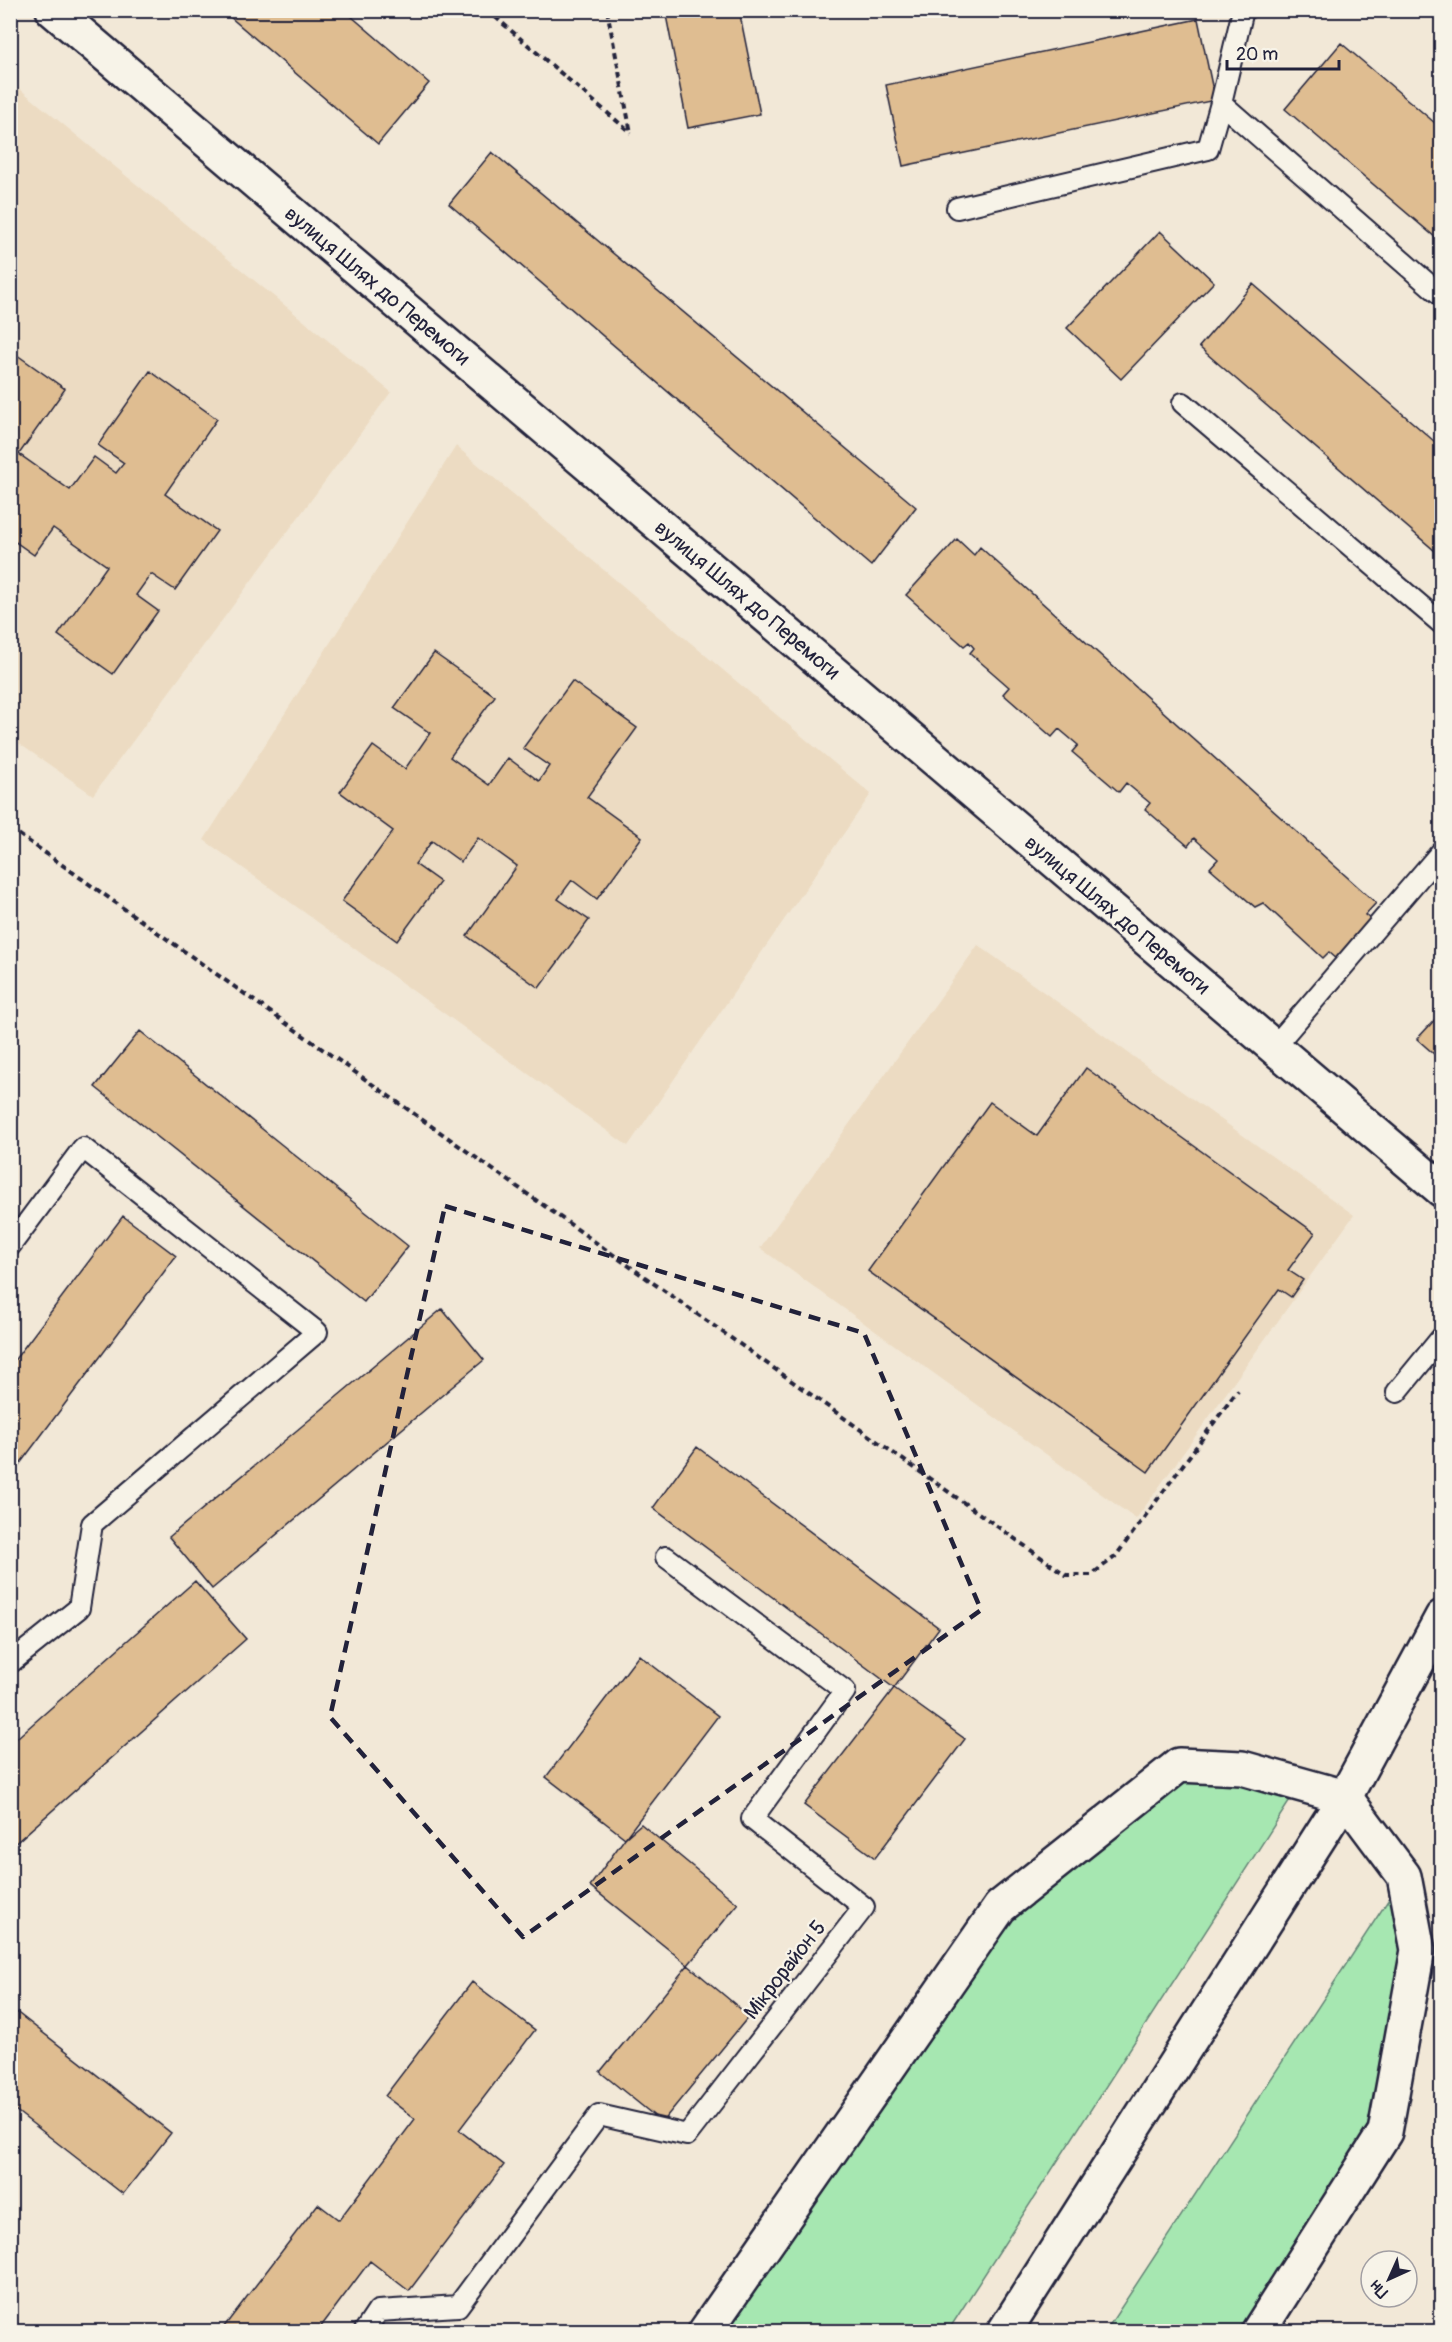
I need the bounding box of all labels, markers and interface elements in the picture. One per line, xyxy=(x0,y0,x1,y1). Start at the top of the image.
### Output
scale bar xyxy=(1227,33,1340,71)
text: 20 m xyxy=(1236,43,1278,66)
street label: вулиця Шлях до Перемоги xyxy=(279,201,475,371)
street label: вулиця Шлях до Перемоги xyxy=(649,515,845,685)
street label: вулиця Шлях до Перемоги xyxy=(1019,830,1215,1000)
street label: Мікрорайон 5 xyxy=(738,1915,832,2025)
north arrow xyxy=(1359,2249,1419,2309)
text: Пн xyxy=(1366,2276,1392,2302)

